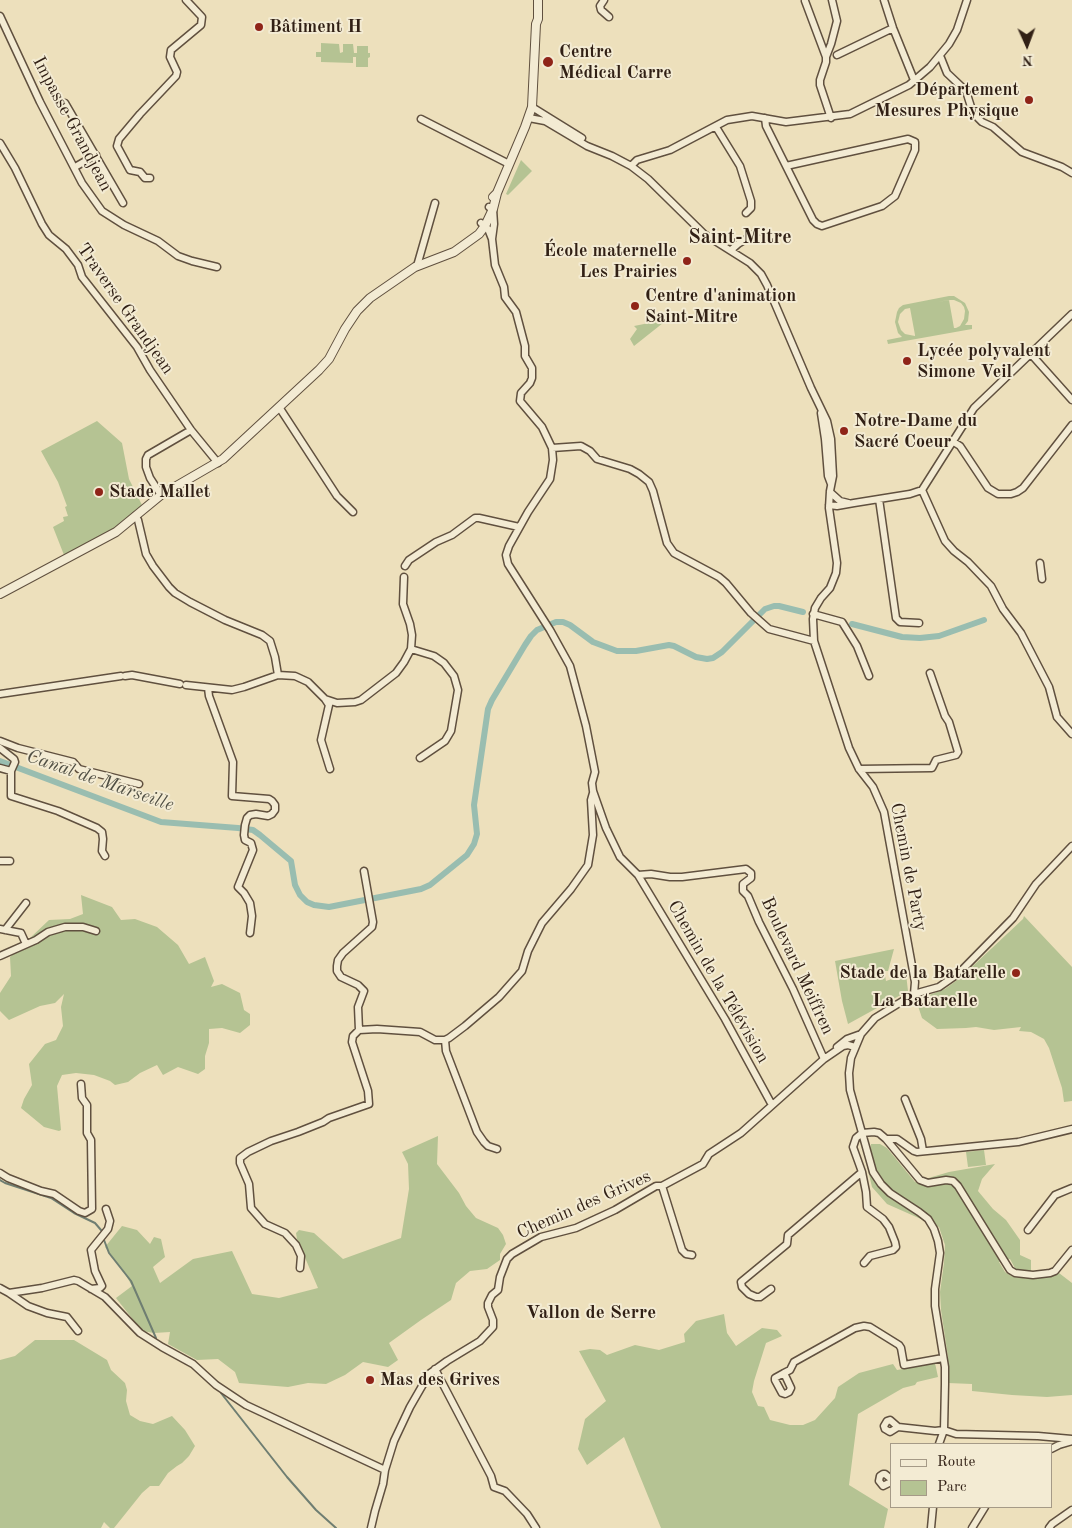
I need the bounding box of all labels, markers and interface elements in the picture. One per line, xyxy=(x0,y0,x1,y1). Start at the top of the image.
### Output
place label: Bâtiment H xyxy=(269,16,362,38)
north arrow xyxy=(1002,20,1052,70)
marker: Bâtiment H xyxy=(253,21,265,33)
place label: Centre Médical Carre xyxy=(559,41,672,84)
street label: Impasse Grandjean xyxy=(27,53,117,195)
text: N xyxy=(1022,53,1033,67)
marker: Centre Médical Carre xyxy=(541,55,555,69)
place label: Département Mesures Physique xyxy=(875,79,1019,122)
marker: Département Mesures Physique xyxy=(1023,94,1035,106)
district label: Saint-Mitre xyxy=(688,226,792,250)
street label: Traverse Grandjean xyxy=(72,239,178,379)
place label: École maternelle Les Prairies xyxy=(544,240,677,282)
marker: École maternelle Les Prairies xyxy=(681,255,693,267)
place label: Centre d'animation Saint-Mitre xyxy=(645,285,796,328)
marker: Centre d'animation Saint-Mitre xyxy=(629,300,641,312)
place label: Lycée polyvalent Simone Veil xyxy=(917,340,1050,382)
marker: Lycée polyvalent Simone Veil xyxy=(901,355,913,367)
place label: Notre-Dame du Sacré Coeur xyxy=(854,410,977,452)
marker: Notre-Dame du Sacré Coeur xyxy=(838,425,850,437)
place label: Stade Mallet xyxy=(109,481,210,503)
marker: Stade Mallet xyxy=(93,486,105,498)
water label: Canal de Marseille xyxy=(23,745,177,817)
street label: Chemin de Party xyxy=(885,801,931,933)
street label: Boulevard Meiffren xyxy=(756,894,838,1038)
street label: Chemin de la Télévision xyxy=(663,897,773,1067)
place label: Stade de la Batarelle xyxy=(839,962,1006,984)
marker: Stade de la Batarelle xyxy=(1010,967,1022,979)
district label: La Batarelle xyxy=(872,990,978,1012)
street label: Chemin des Grives xyxy=(514,1166,654,1244)
district label: Vallon de Serre xyxy=(526,1302,656,1324)
place label: Mas des Grives xyxy=(380,1369,500,1391)
marker: Mas des Grives xyxy=(364,1374,376,1386)
legend xyxy=(890,1443,1052,1508)
text: Route xyxy=(937,1455,975,1470)
text: Parc xyxy=(937,1480,967,1495)

